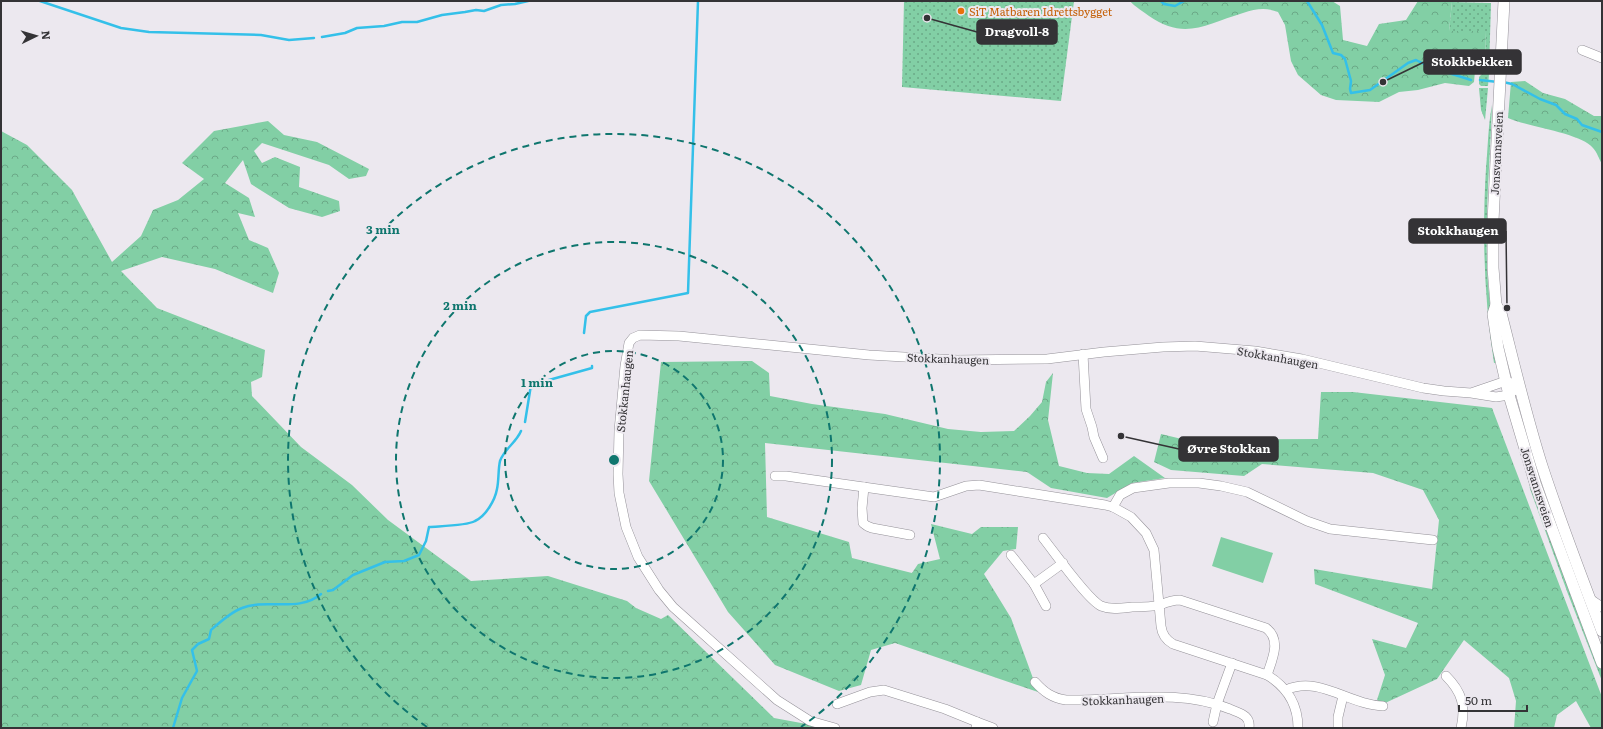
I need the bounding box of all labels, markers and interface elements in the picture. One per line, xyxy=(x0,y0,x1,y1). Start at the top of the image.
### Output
place label: SiT Matbaren Idrettsbygget xyxy=(969,3,1113,19)
marker: SiT Matbaren Idrettsbygget xyxy=(956,6,966,16)
north arrow xyxy=(16,16,56,56)
callout: Dragvoll-8 xyxy=(977,20,1057,44)
text: Dragvoll-8 xyxy=(985,22,1049,40)
text: N xyxy=(39,30,55,40)
callout: Stokkbekken xyxy=(1424,50,1521,74)
text: Stokkbekken xyxy=(1431,52,1513,70)
street label: Jonsvannsveien xyxy=(1486,111,1506,195)
callout: Stokkhaugen xyxy=(1409,219,1506,243)
text: 3 min xyxy=(366,220,401,238)
text: Stokkhaugen xyxy=(1418,221,1499,239)
text: 2 min xyxy=(443,296,477,314)
street label: Stokkanhaugen xyxy=(1236,342,1320,372)
street label: Stokkanhaugen xyxy=(612,349,636,433)
street label: Stokkanhaugen xyxy=(907,349,989,367)
text: 1 min xyxy=(521,373,554,391)
callout: Øvre Stokkan xyxy=(1179,437,1278,461)
text: Øvre Stokkan xyxy=(1187,439,1271,457)
street label: Jonsvannsveien xyxy=(1517,445,1559,529)
centre of rings xyxy=(607,453,621,467)
scale bar xyxy=(1459,687,1527,713)
street label: Stokkanhaugen xyxy=(1082,690,1164,708)
text: 50 m xyxy=(1465,691,1492,709)

